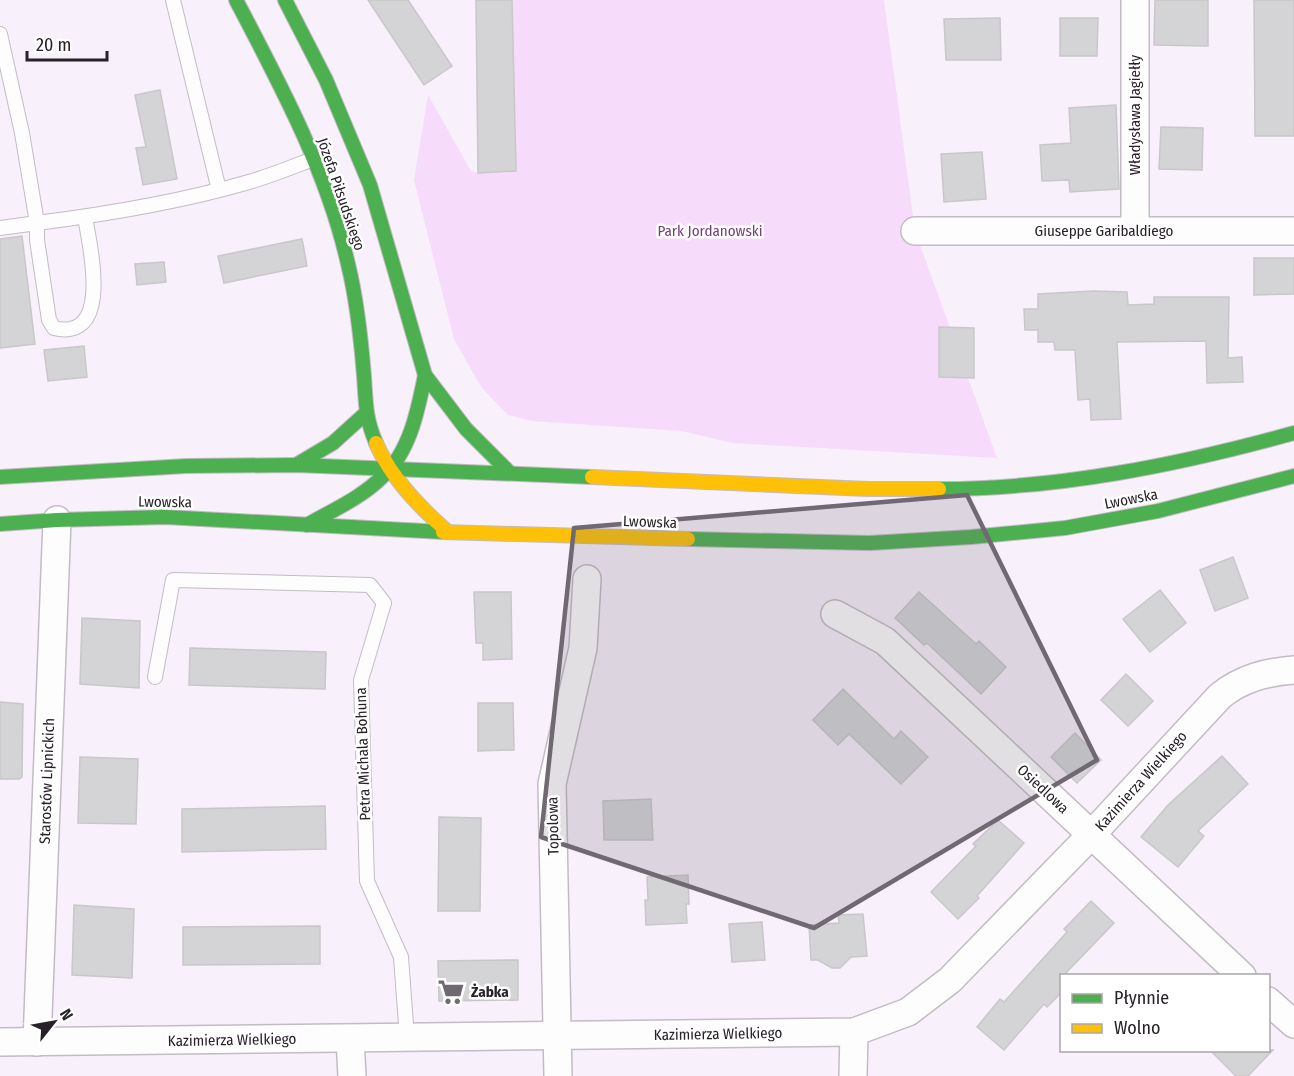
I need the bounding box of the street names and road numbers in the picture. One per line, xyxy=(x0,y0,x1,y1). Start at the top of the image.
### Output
street label: Władysława Jagiełły xyxy=(1126,54,1144,175)
street label: Józefa Piłsudskiego xyxy=(313,135,369,253)
street label: Giuseppe Garibaldiego xyxy=(1035,222,1173,240)
street label: Lwowska xyxy=(1103,485,1159,513)
street label: Lwowska xyxy=(138,493,192,511)
street label: Lwowska xyxy=(623,512,677,532)
street label: Petra Michala Bohuna xyxy=(352,687,374,821)
street label: Starostów Lipnickich xyxy=(36,718,58,844)
street label: Kazimierza Wielkiego xyxy=(1091,727,1191,835)
street label: Osiedlowa xyxy=(1014,761,1072,817)
street label: Topolowa xyxy=(543,797,563,855)
street label: Kazimierza Wielkiego xyxy=(654,1024,783,1044)
street label: Kazimierza Wielkiego xyxy=(168,1030,297,1050)

